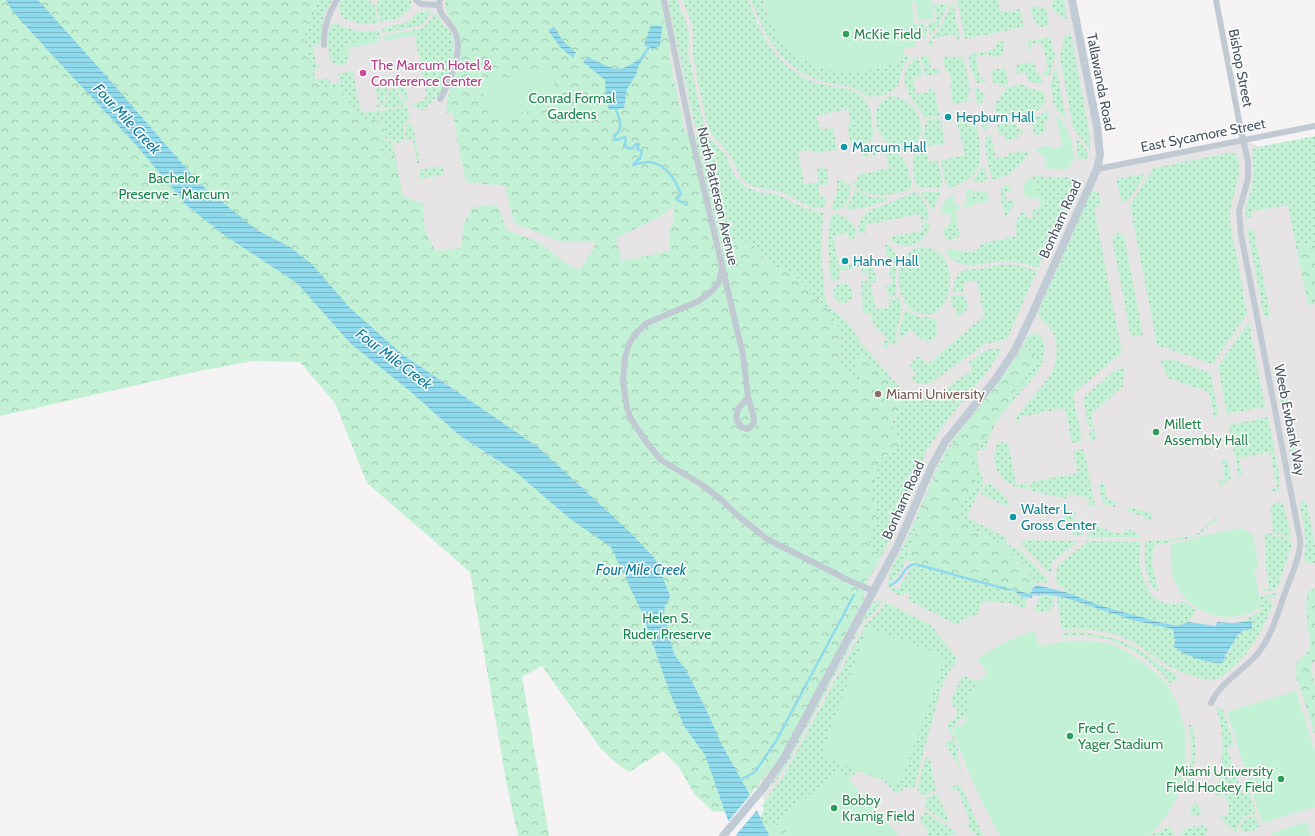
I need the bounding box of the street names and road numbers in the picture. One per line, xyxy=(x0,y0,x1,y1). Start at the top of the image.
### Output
street label: Bishop Street xyxy=(1225,27,1257,109)
street label: Tallawanda Road xyxy=(1083,32,1119,132)
street label: East Sycamore Street xyxy=(1139,114,1267,156)
street label: North Patterson Avenue xyxy=(693,125,743,267)
street label: Bonham Road xyxy=(1035,177,1085,261)
street label: Weeb Ewbank Way xyxy=(1270,363,1310,477)
street label: Bonham Road xyxy=(878,458,928,542)

